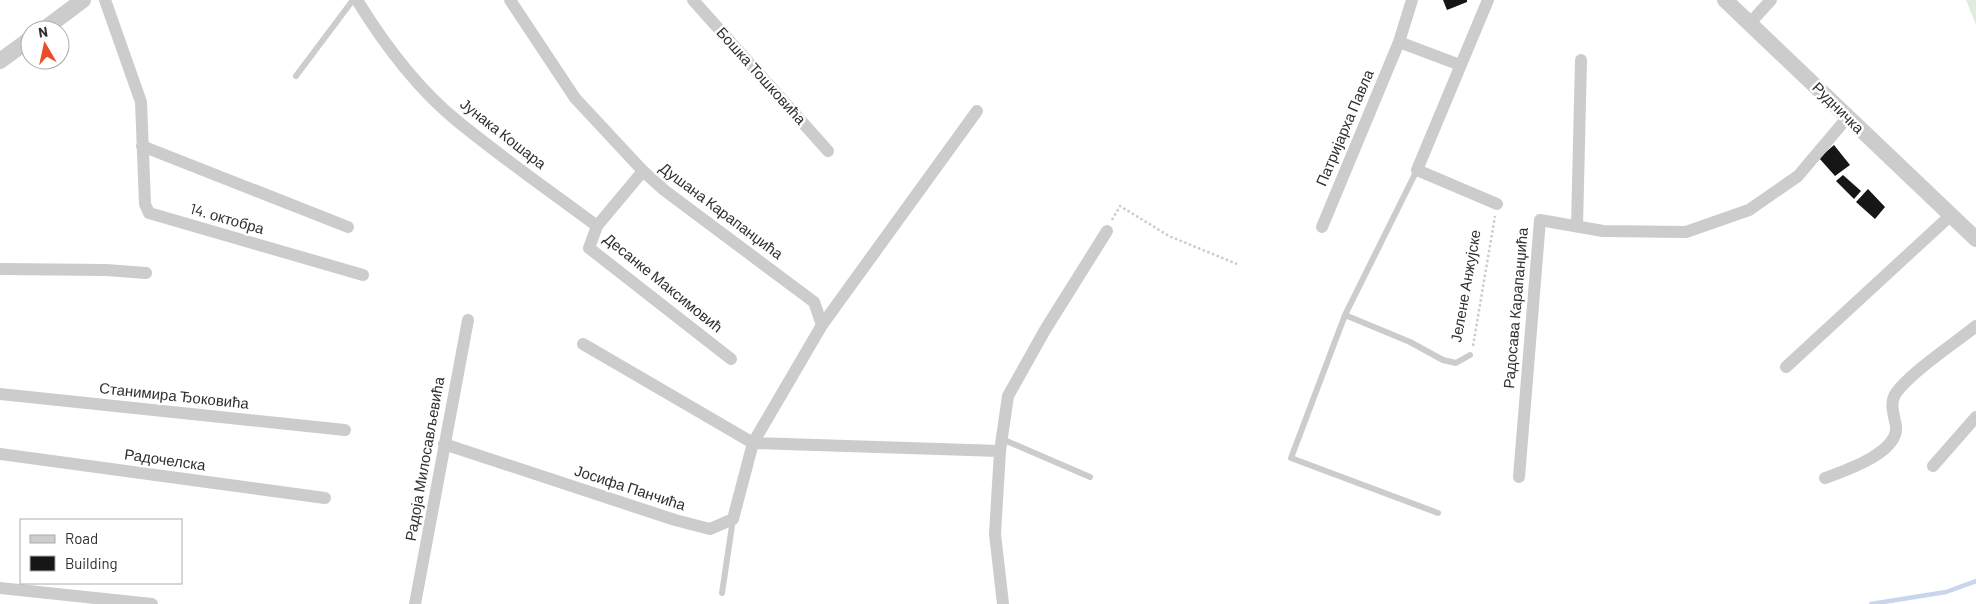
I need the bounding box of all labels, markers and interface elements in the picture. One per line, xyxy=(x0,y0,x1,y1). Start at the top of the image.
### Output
north arrow xyxy=(20,20,70,70)
text: N xyxy=(37,23,49,41)
street label: Бошка Тошковића xyxy=(713,23,811,128)
street label: Патријарха Павла xyxy=(1311,66,1377,189)
street label: Рудничка xyxy=(1809,78,1869,137)
street label: Јунака Кошара xyxy=(457,94,551,173)
street label: Душана Карапанџића xyxy=(656,158,787,263)
street label: 14. октобра xyxy=(188,199,267,237)
street label: Радосава Карапанџића xyxy=(1499,226,1531,389)
street label: Јелене Анжујске xyxy=(1446,228,1484,344)
street label: Десанке Максимовић xyxy=(601,229,727,336)
street label: Радоја Милосављевића xyxy=(401,375,447,542)
street label: Станимира Ђоковића xyxy=(98,378,250,412)
street label: Радочелска xyxy=(123,444,208,474)
street label: Јосифа Панчића xyxy=(573,461,689,514)
legend xyxy=(20,519,182,584)
text: Road xyxy=(65,529,98,547)
text: Building xyxy=(65,554,118,572)

